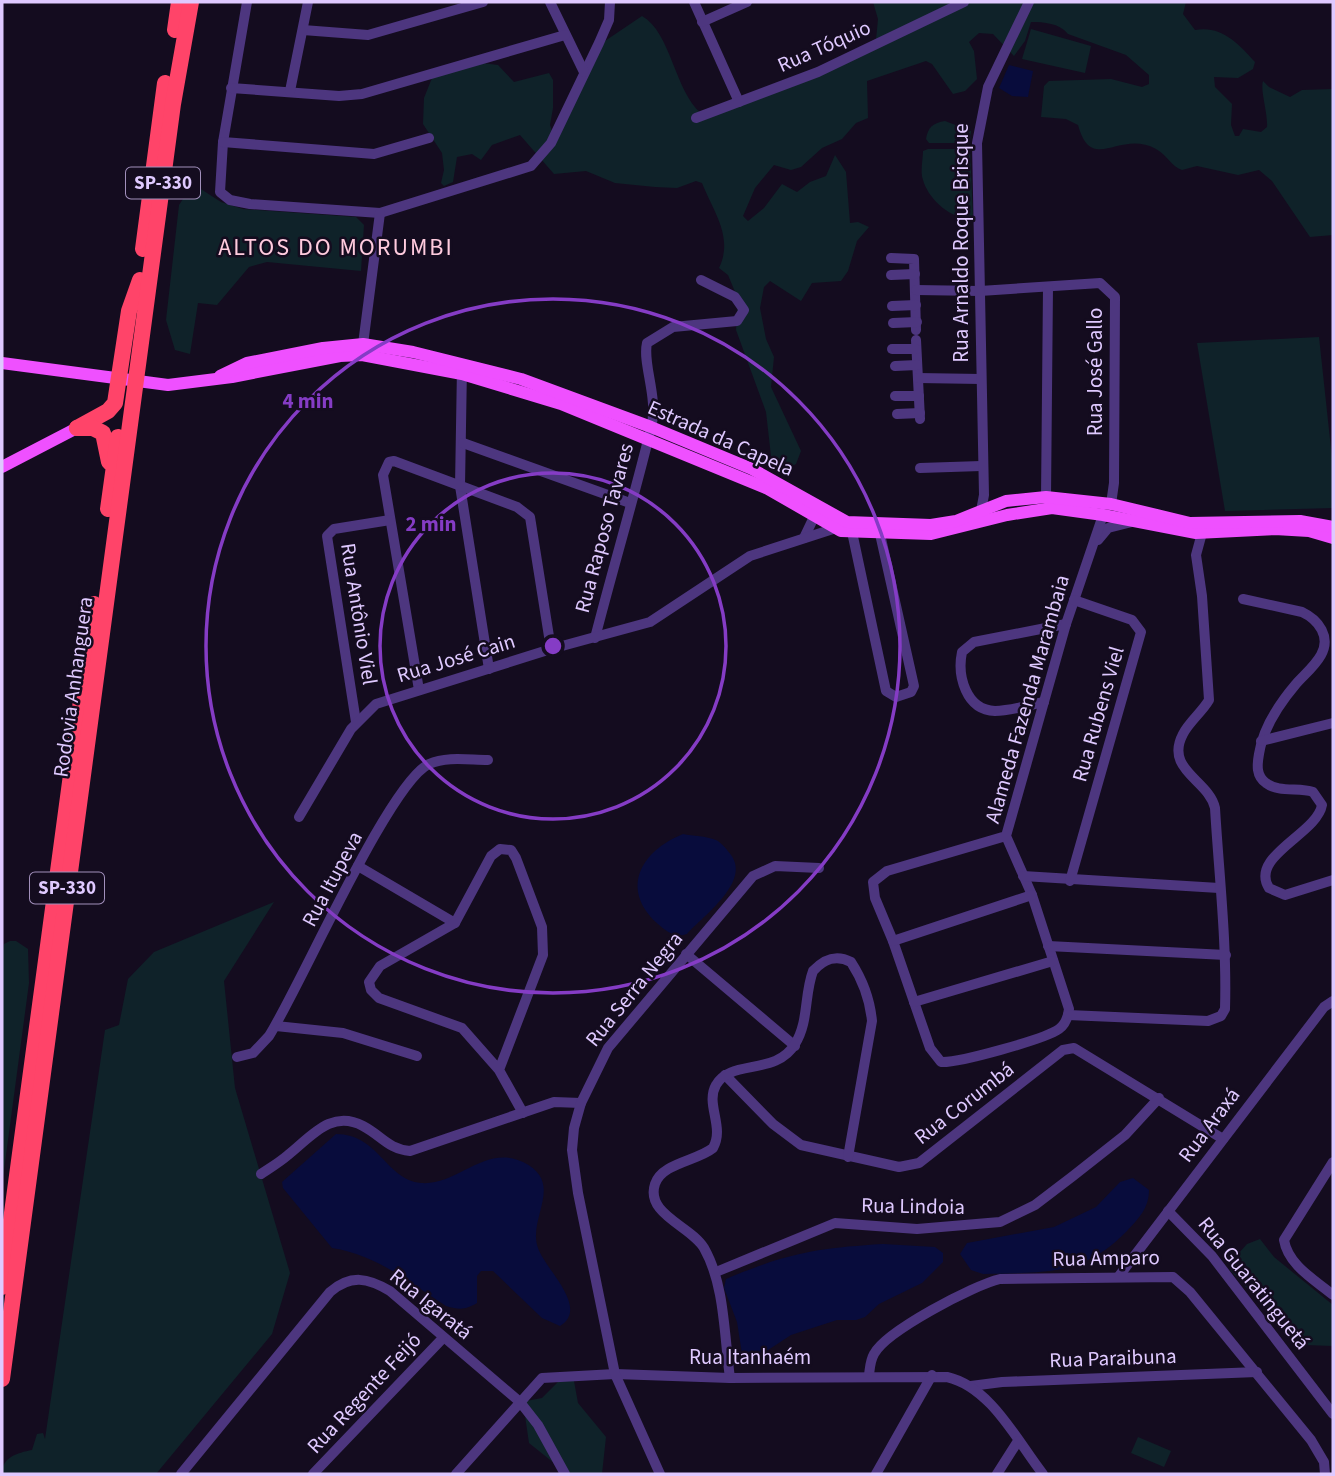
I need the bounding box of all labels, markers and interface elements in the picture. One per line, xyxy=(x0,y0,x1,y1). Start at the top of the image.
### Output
street label: Rua Tóquio xyxy=(773,12,875,80)
street label: Rua Arnaldo Roque Brisque xyxy=(946,123,976,363)
road number: SP-330 xyxy=(126,168,200,198)
district label: ALTOS DO MORUMBI xyxy=(218,230,454,265)
street label: Rua José Gallo xyxy=(1080,308,1110,436)
text: 4 min xyxy=(282,386,334,416)
street label: Estrada da Capela xyxy=(643,392,799,484)
street label: Rua Raposo Tavares xyxy=(567,440,641,616)
text: 2 min xyxy=(405,509,457,539)
street label: Rua Antônio Viel xyxy=(333,541,385,687)
street label: Alameda Fazenda Marambaia xyxy=(977,571,1077,827)
street label: Rodovia Anhanguera xyxy=(45,595,101,779)
street label: Rua José Cain xyxy=(393,626,519,690)
centre of rings xyxy=(541,634,565,658)
street label: Rua Rubens Viel xyxy=(1064,643,1132,785)
street label: Rua Itupeva xyxy=(294,826,370,932)
road number: SP-330 xyxy=(30,873,104,904)
street label: Rua Serra Negra xyxy=(578,925,690,1053)
street label: Rua Corumbá xyxy=(908,1054,1020,1152)
street label: Rua Araxá xyxy=(1171,1081,1247,1169)
street label: Rua Lindoia xyxy=(861,1190,965,1222)
street label: Rua Guaratinguetá xyxy=(1191,1210,1317,1356)
street label: Rua Amparo xyxy=(1052,1242,1160,1274)
street label: Rua Igaratá xyxy=(383,1261,479,1347)
street label: Rua Regente Feijó xyxy=(300,1326,428,1460)
street label: Rua Paraibuna xyxy=(1049,1341,1177,1375)
street label: Rua Itanhaém xyxy=(689,1342,811,1372)

